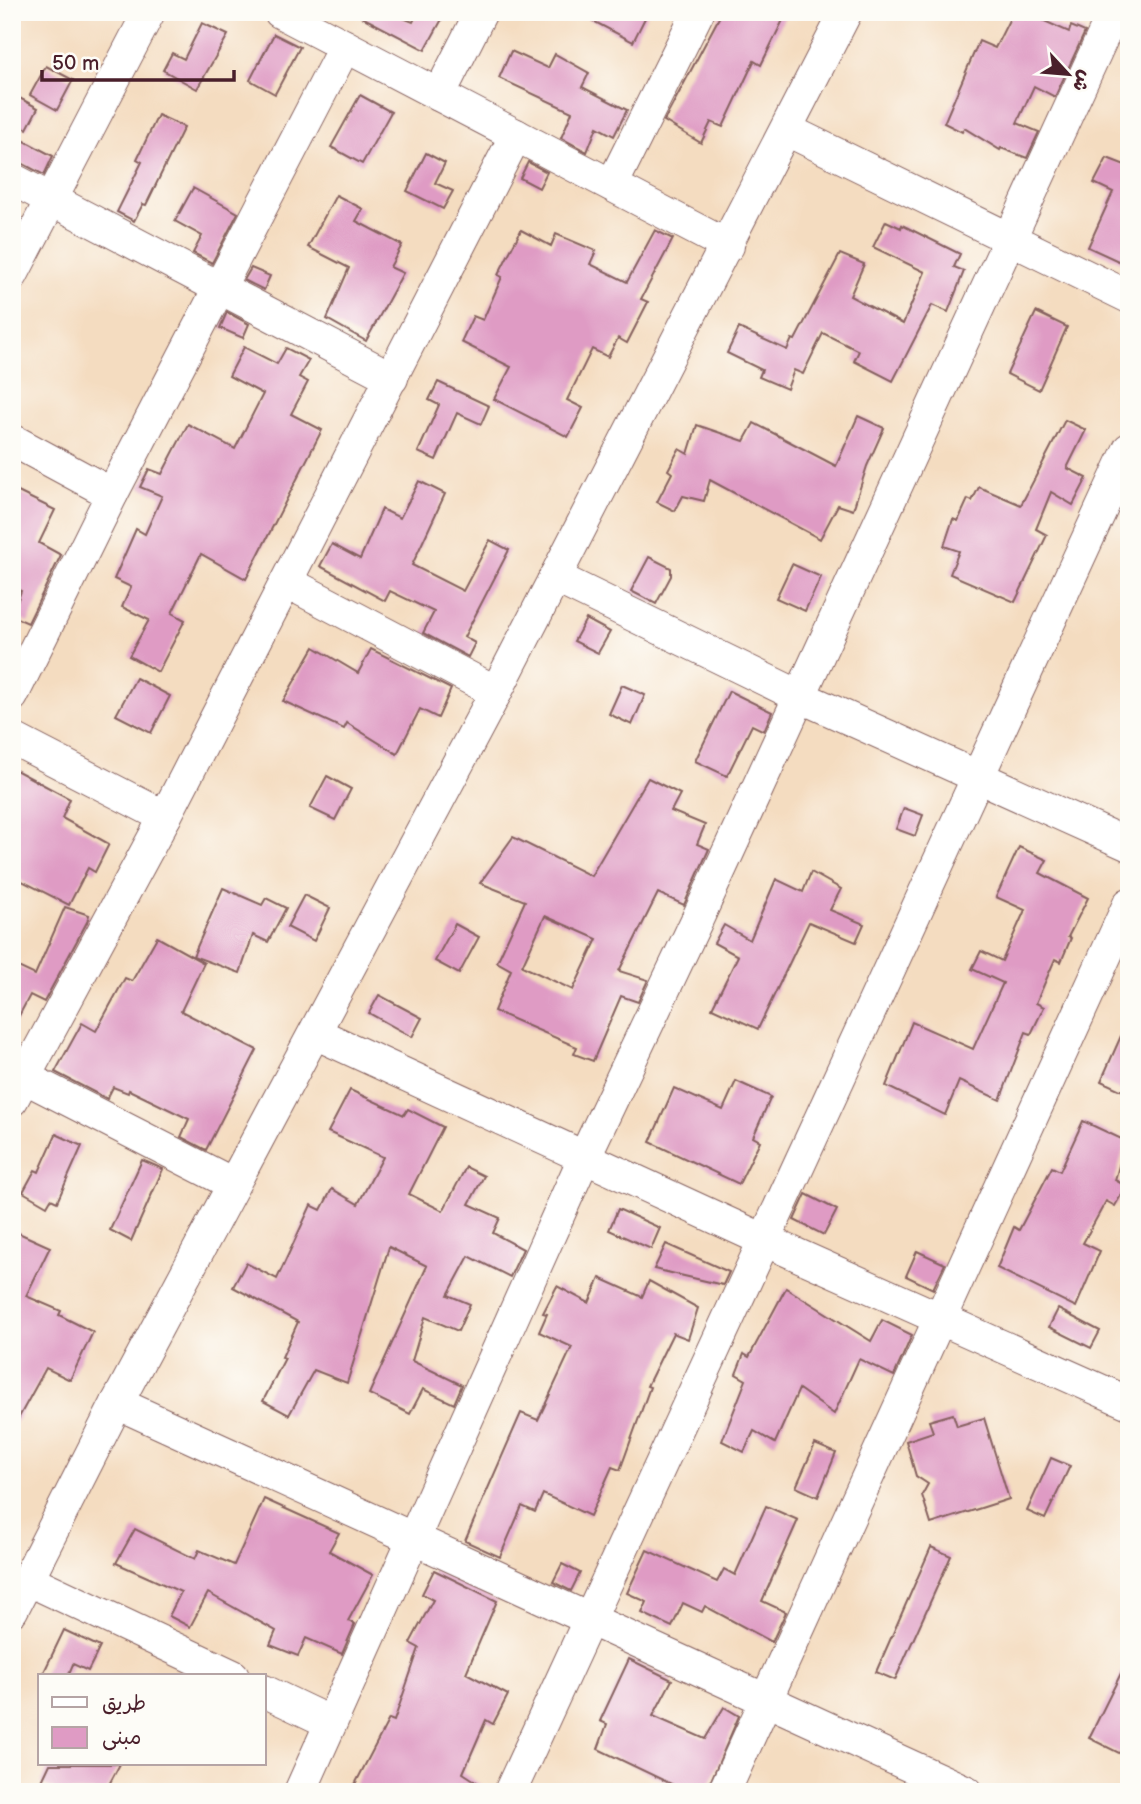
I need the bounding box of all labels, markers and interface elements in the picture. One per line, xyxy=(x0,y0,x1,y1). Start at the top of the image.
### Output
scale bar xyxy=(42,38,234,82)
north arrow xyxy=(1032,38,1102,108)
text: 50 m xyxy=(52,51,99,76)
text: ش xyxy=(1067,66,1097,95)
legend xyxy=(38,1674,266,1766)
text: طريق xyxy=(102,1691,146,1716)
text: مبنى xyxy=(102,1725,141,1751)

